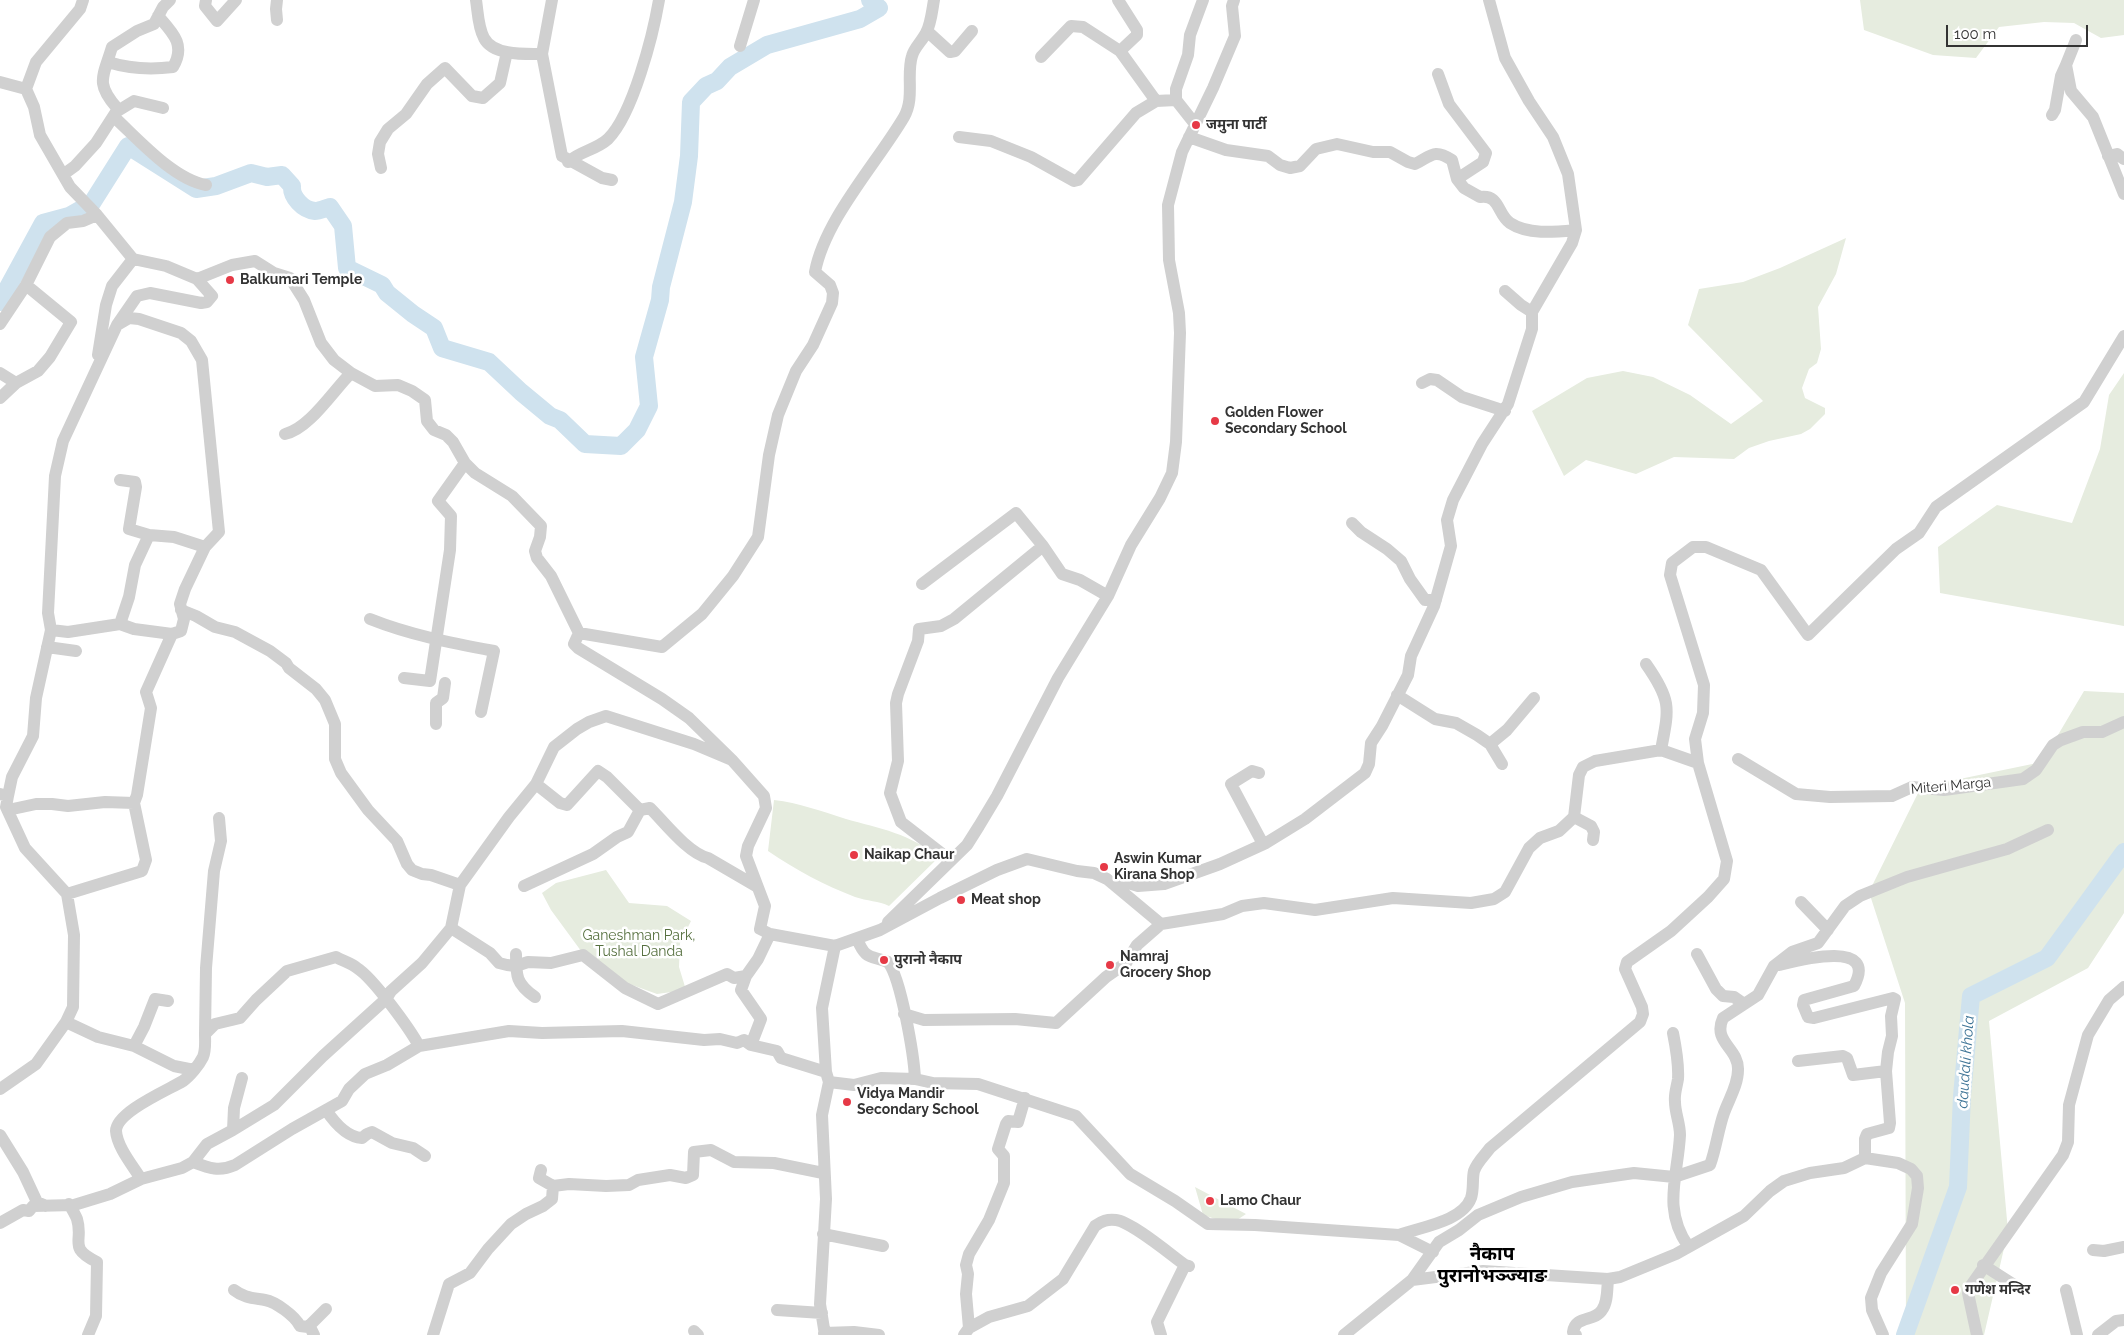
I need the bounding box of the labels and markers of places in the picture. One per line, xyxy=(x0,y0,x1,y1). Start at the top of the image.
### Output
place label: जमुना पार्टी xyxy=(1206,117,1267,133)
marker: जमुना पार्टी xyxy=(1190,119,1202,131)
place label: Balkumari Temple xyxy=(240,272,362,288)
marker: Balkumari Temple xyxy=(224,274,236,286)
place label: Golden Flower Secondary School xyxy=(1225,405,1347,438)
marker: Golden Flower Secondary School xyxy=(1209,415,1221,427)
place label: Naikap Chaur xyxy=(864,847,954,863)
marker: Naikap Chaur xyxy=(848,849,860,861)
place label: Aswin Kumar Kirana Shop xyxy=(1114,851,1201,884)
marker: Aswin Kumar Kirana Shop xyxy=(1098,861,1110,873)
place label: Meat shop xyxy=(971,892,1041,908)
marker: Meat shop xyxy=(955,894,967,906)
place label: Namraj Grocery Shop xyxy=(1120,949,1211,982)
place label: पुरानो नैकाप xyxy=(894,952,962,968)
marker: पुरानो नैकाप xyxy=(878,954,890,966)
marker: Namraj Grocery Shop xyxy=(1104,959,1116,971)
place label: Vidya Mandir Secondary School xyxy=(857,1086,979,1118)
marker: Vidya Mandir Secondary School xyxy=(841,1096,853,1108)
place label: Lamo Chaur xyxy=(1220,1193,1301,1209)
marker: Lamo Chaur xyxy=(1204,1195,1216,1207)
place label: गणेश मन्दिर xyxy=(1965,1282,2031,1298)
marker: गणेश मन्दिर xyxy=(1949,1284,1961,1296)

